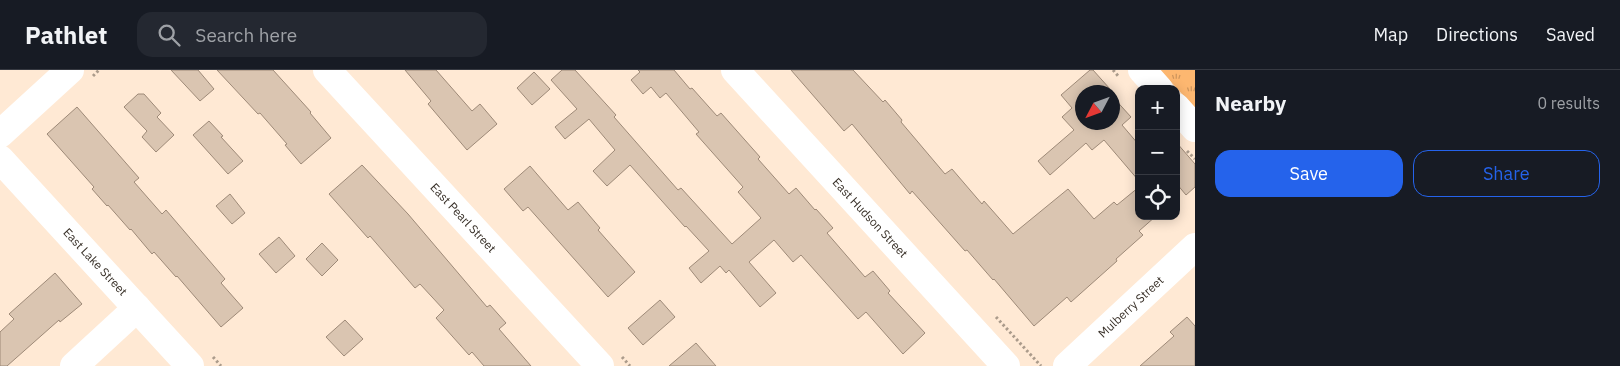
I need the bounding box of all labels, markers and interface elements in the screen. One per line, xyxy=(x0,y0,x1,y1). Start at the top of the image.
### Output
search box xyxy=(137,12,487,57)
text: Pathlet xyxy=(25,19,107,51)
icon: search xyxy=(155,21,183,49)
text: Search here xyxy=(195,23,297,47)
text: Map xyxy=(1373,23,1408,46)
text: Directions xyxy=(1436,23,1518,46)
text: Saved xyxy=(1546,23,1595,46)
north arrow xyxy=(1075,85,1120,130)
map controls xyxy=(1135,85,1180,220)
button: + xyxy=(1135,85,1180,130)
text: Nearby xyxy=(1215,89,1286,117)
text: 0 results xyxy=(1537,93,1600,113)
button: − xyxy=(1135,130,1180,175)
button: Save xyxy=(1215,150,1403,197)
button: Share xyxy=(1413,150,1600,197)
street label: East Hudson Street xyxy=(830,175,911,261)
button: locate xyxy=(1135,175,1180,220)
street label: East Pearl Street xyxy=(427,180,499,256)
street label: East Lake Street xyxy=(60,225,131,299)
street label: Mulberry Street xyxy=(1095,272,1167,341)

